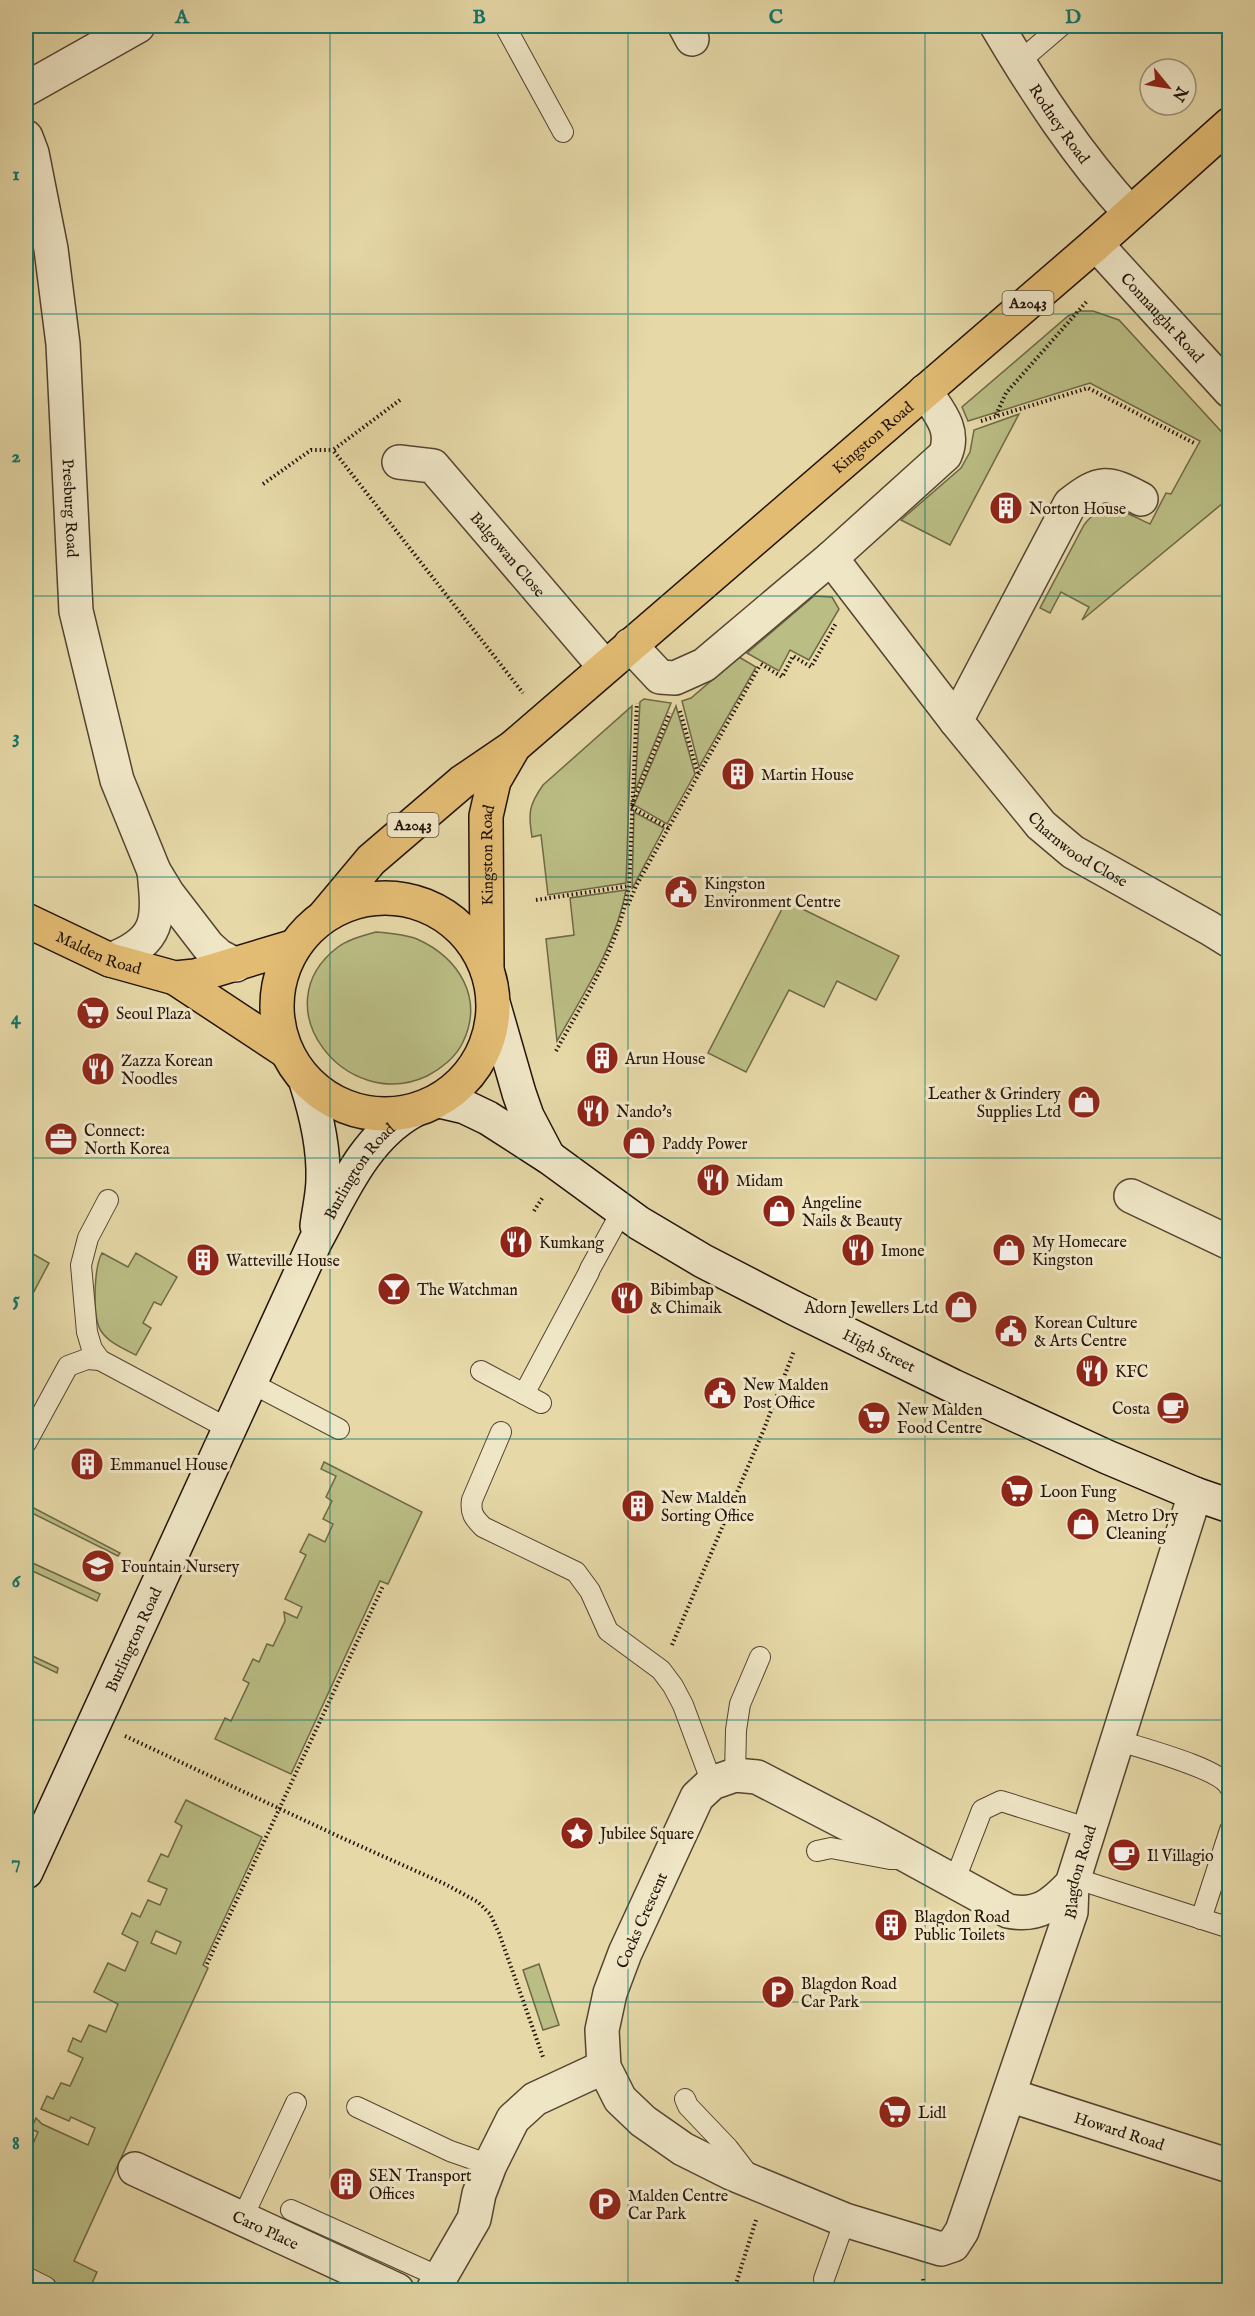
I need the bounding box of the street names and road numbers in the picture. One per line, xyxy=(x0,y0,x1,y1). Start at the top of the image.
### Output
street label: Rodney Road xyxy=(1023,81,1093,169)
street label: Connaught Road xyxy=(1115,269,1208,368)
road number: A2043 xyxy=(1002,291,1054,315)
street label: Kingston Road xyxy=(829,398,919,479)
street label: Presburg Road xyxy=(57,458,81,559)
street label: Balgowan Close xyxy=(465,509,549,602)
street label: Kingston Road xyxy=(478,803,500,906)
street label: Charnwood Close xyxy=(1022,808,1131,892)
road number: A2043 xyxy=(388,813,438,837)
street label: Malden Road xyxy=(52,928,144,980)
street label: Burlington Road xyxy=(321,1119,400,1224)
street label: High Street xyxy=(839,1325,918,1378)
street label: Burlington Road xyxy=(102,1584,167,1696)
street label: Blagdon Road xyxy=(1061,1823,1102,1922)
street label: Cocks Crescent xyxy=(613,1869,673,1972)
street label: Howard Road xyxy=(1071,2109,1167,2156)
street label: Caro Place xyxy=(228,2207,301,2255)

